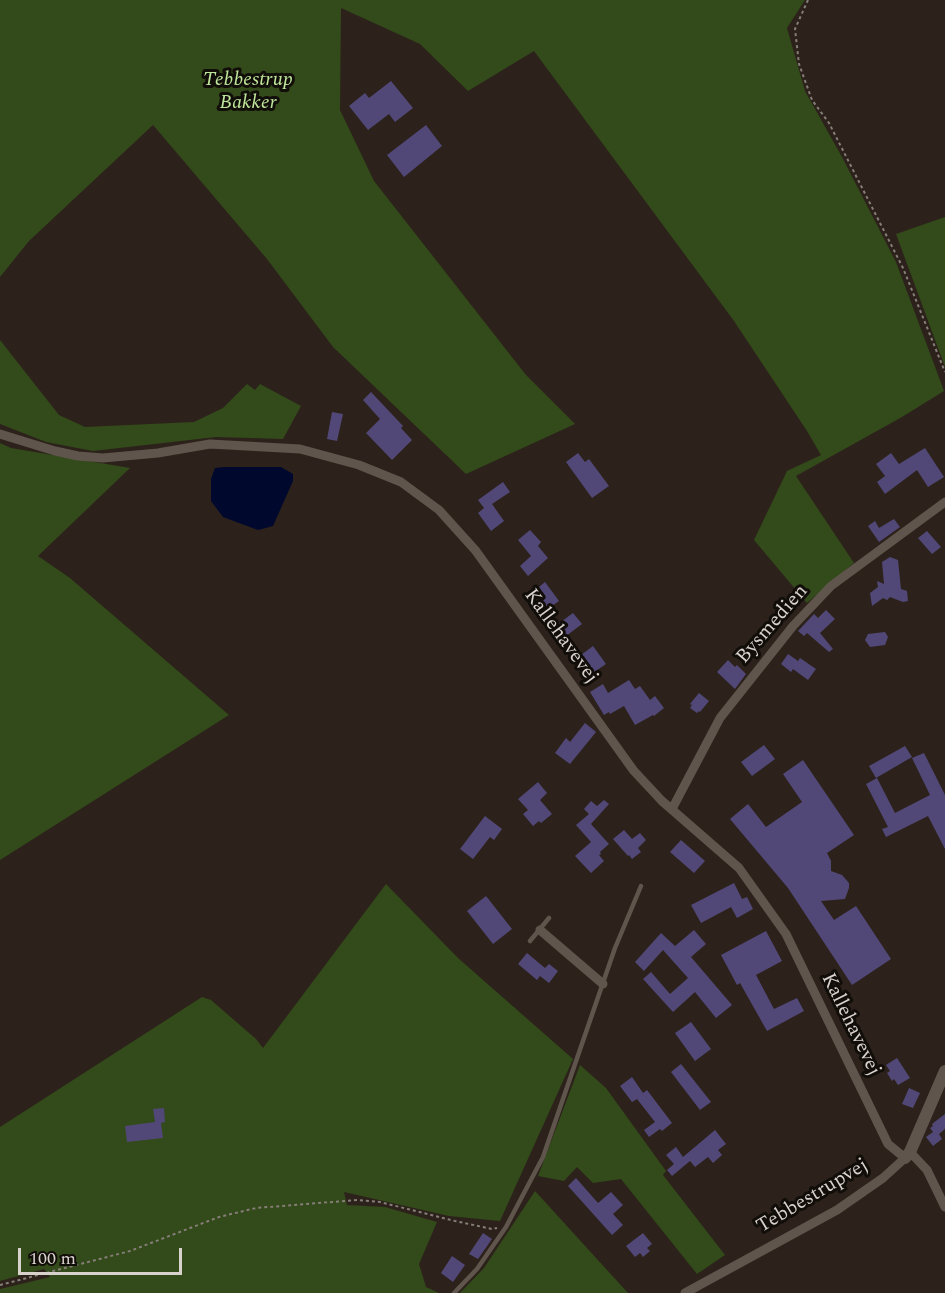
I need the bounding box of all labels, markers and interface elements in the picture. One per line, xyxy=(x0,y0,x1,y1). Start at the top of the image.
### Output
park label: Tebbestrup Bakker xyxy=(203,69,293,116)
street label: Bysmedien xyxy=(732,581,814,669)
street label: Kallehavevej xyxy=(518,585,602,689)
street label: Kallehavevej xyxy=(815,970,885,1080)
street label: Tebbestrupvej xyxy=(753,1154,873,1240)
scale bar xyxy=(21,1236,184,1274)
text: 100 m xyxy=(29,1245,76,1272)

